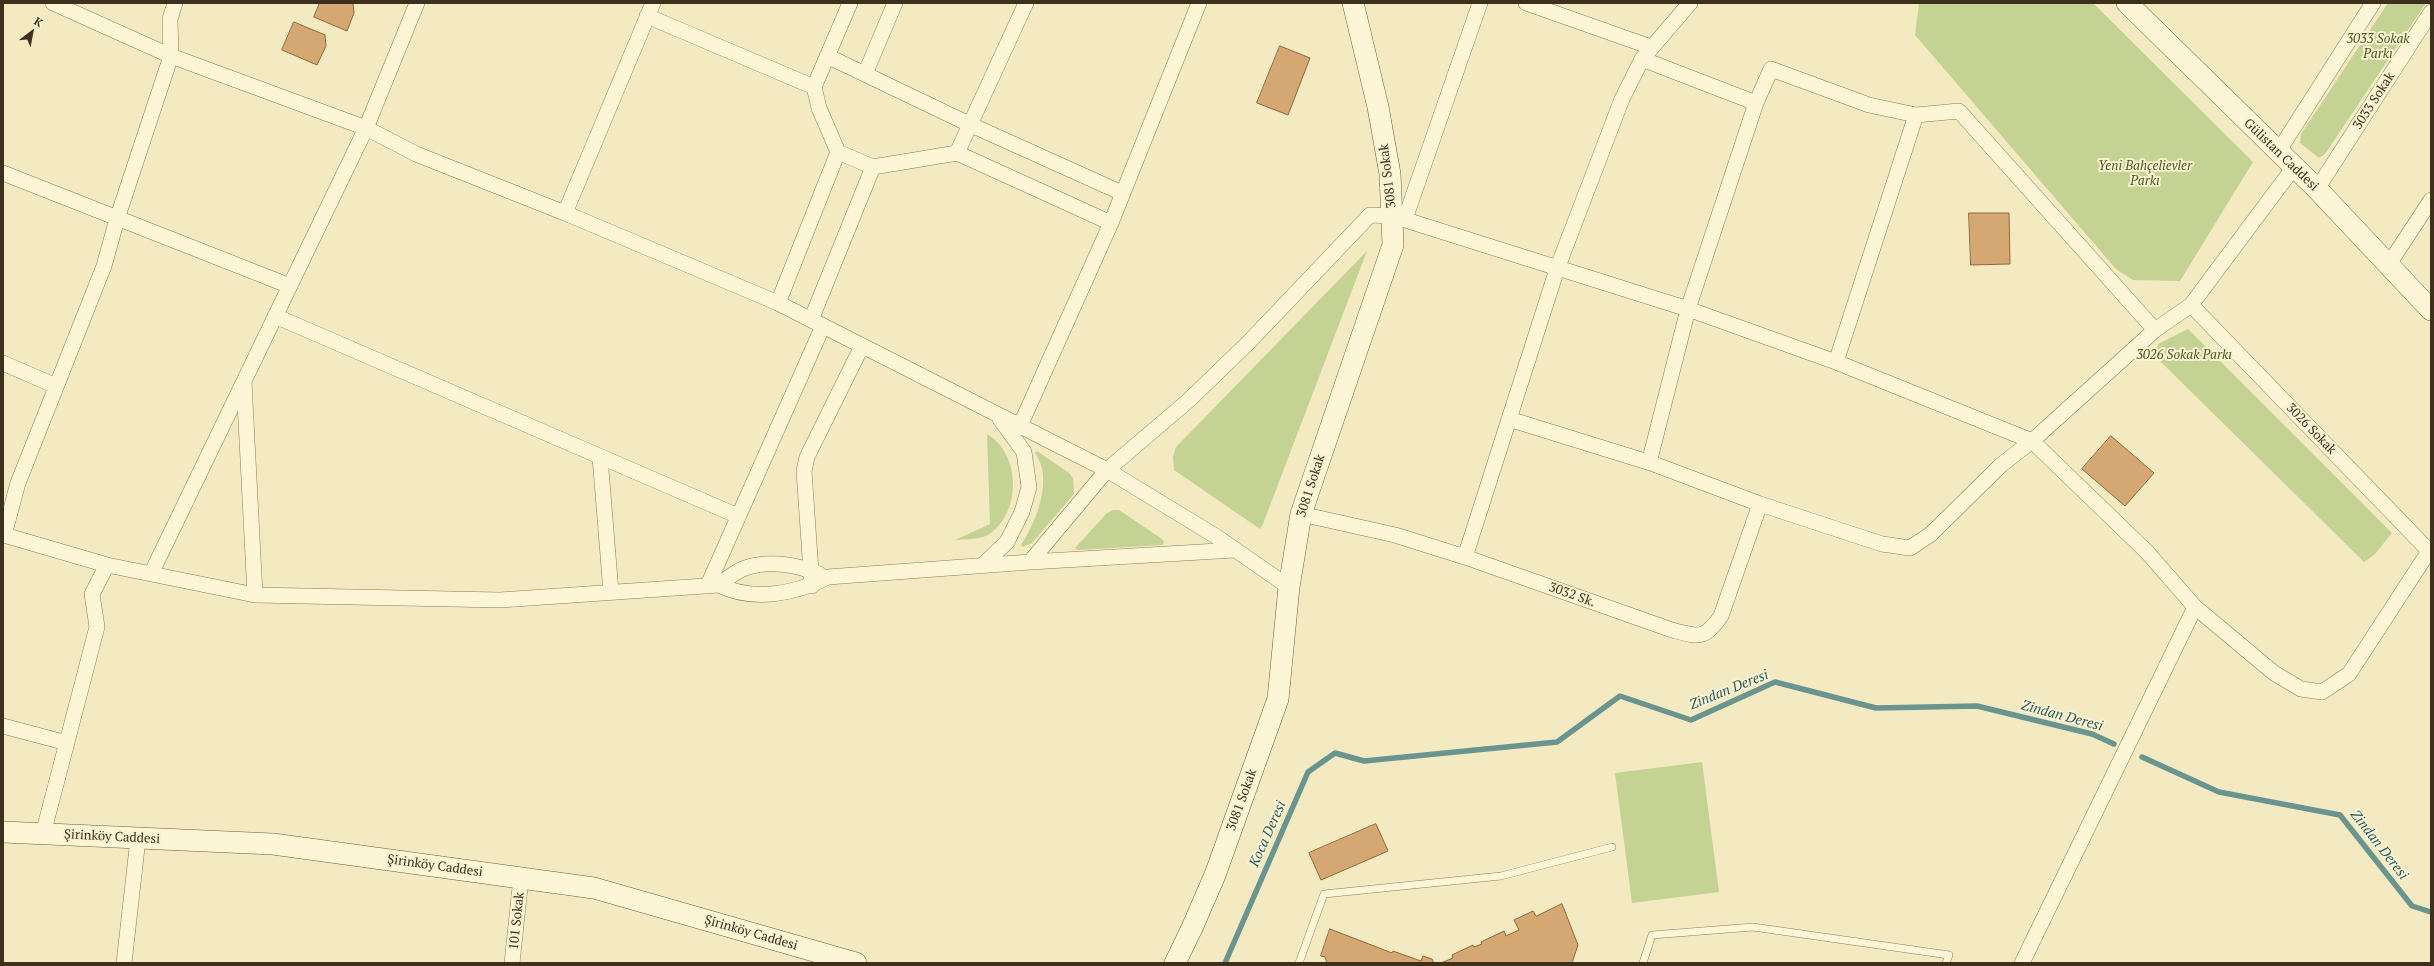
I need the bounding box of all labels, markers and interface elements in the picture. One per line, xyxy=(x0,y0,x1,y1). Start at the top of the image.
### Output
north arrow xyxy=(12,12,52,52)
text: K xyxy=(31,14,45,30)
park label: 3033 Sokak Parkı xyxy=(2346,31,2410,62)
street label: 3033 Sokak xyxy=(2350,69,2398,133)
street label: Gülistan Caddesi xyxy=(2240,115,2322,195)
street label: 3081 Sokak xyxy=(1376,143,1400,209)
park label: Yeni Bahçelievler Parkı xyxy=(2098,158,2192,189)
park label: 3026 Sokak Parkı xyxy=(2136,347,2232,363)
street label: 3026 Sokak xyxy=(2283,400,2339,458)
street label: 3081 Sokak xyxy=(1294,453,1328,519)
street label: 3032 Sk. xyxy=(1547,579,1597,611)
water label: Zindan Deresi xyxy=(1687,667,1771,713)
water label: Zindan Deresi xyxy=(2019,697,2105,735)
street label: 3081 Sokak xyxy=(1224,767,1260,833)
water label: Koca Deresi xyxy=(1246,798,1290,870)
water label: Zindan Deresi xyxy=(2347,807,2411,883)
street label: Şirinköy Caddesi xyxy=(64,827,160,847)
street label: Şirinköy Caddesi xyxy=(386,852,484,880)
street label: 101 Sokak xyxy=(506,891,528,951)
street label: Şirinköy Caddesi xyxy=(703,912,799,954)

